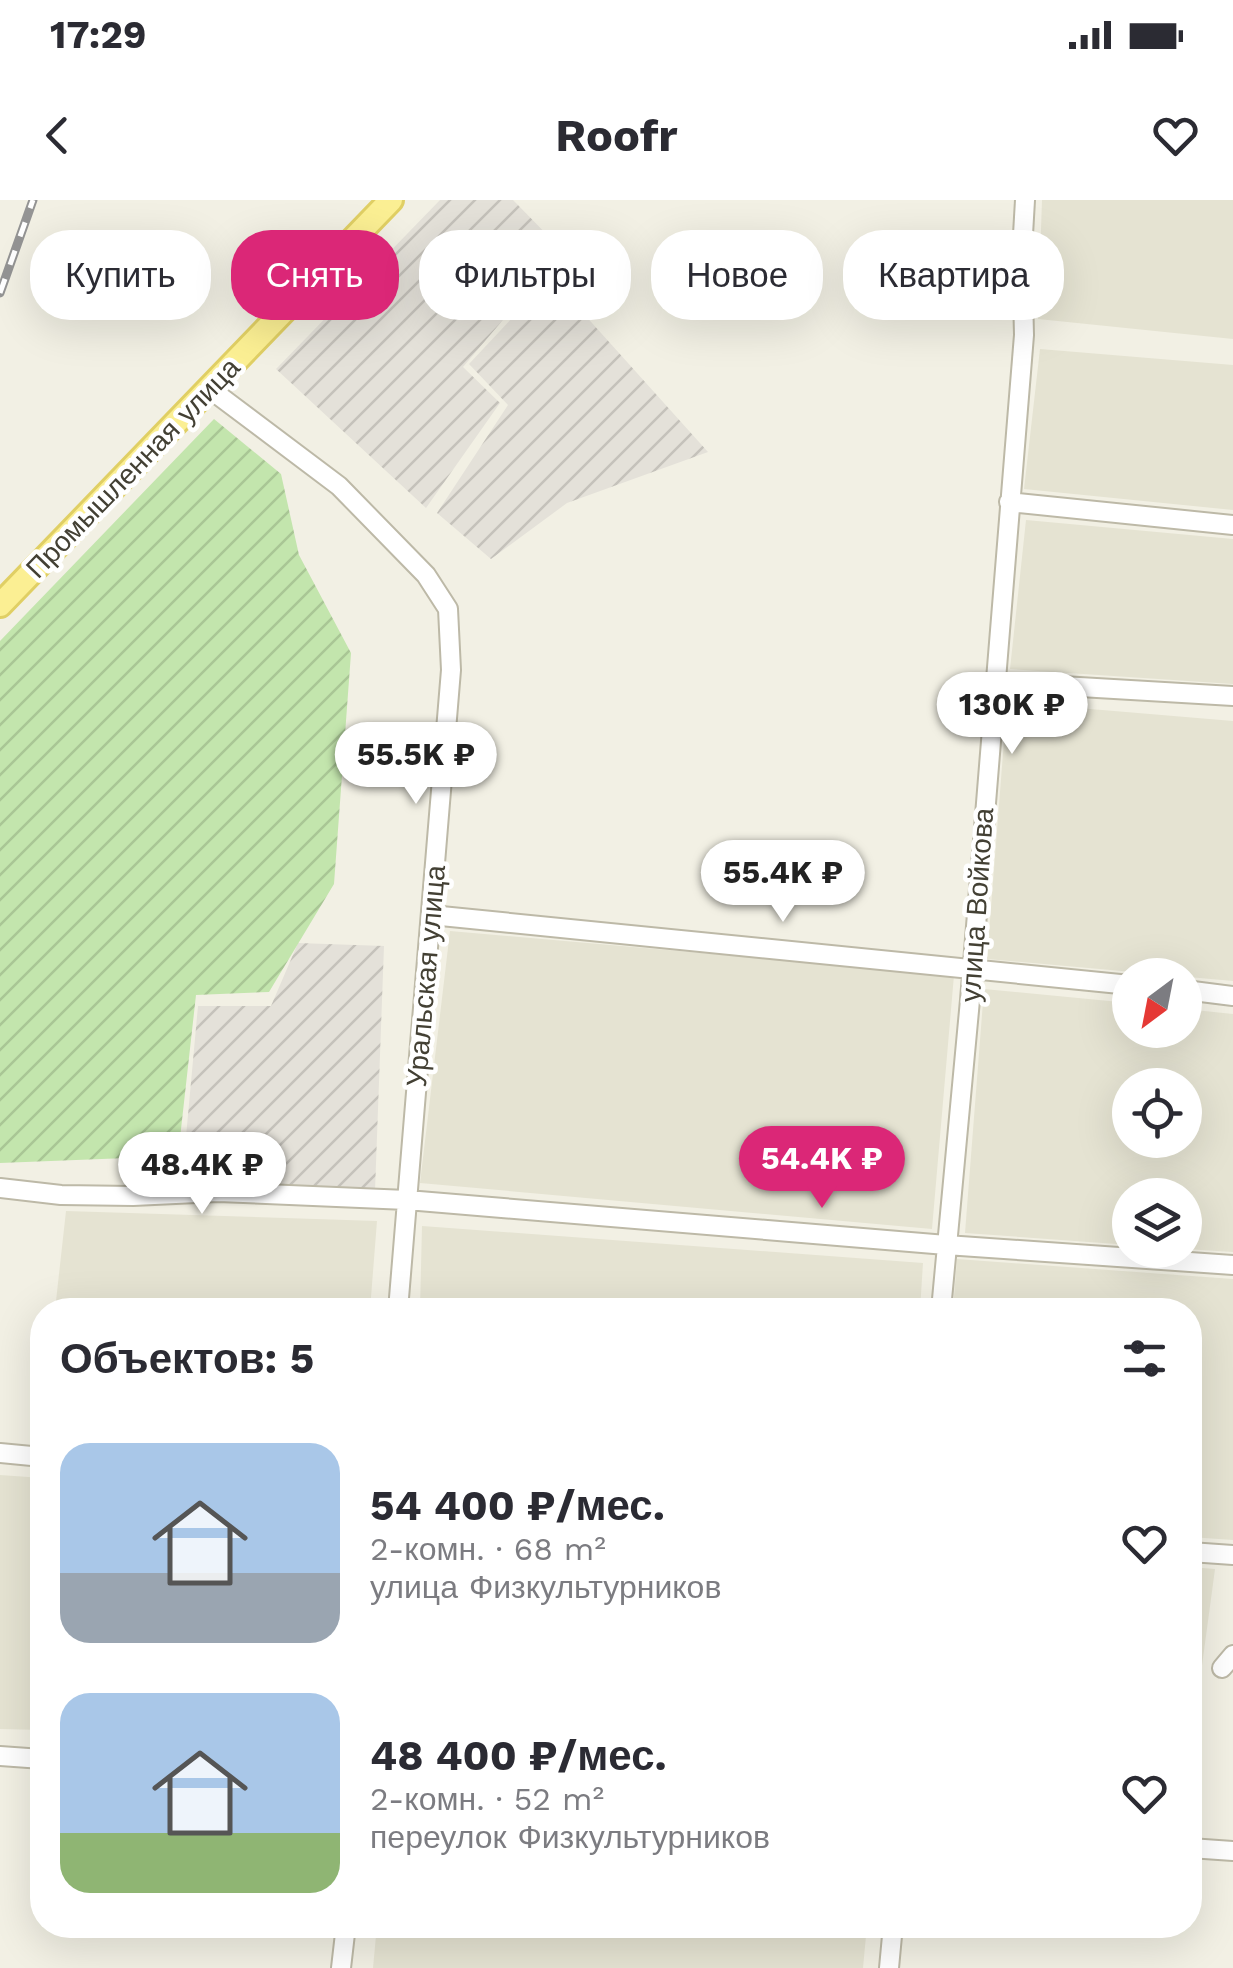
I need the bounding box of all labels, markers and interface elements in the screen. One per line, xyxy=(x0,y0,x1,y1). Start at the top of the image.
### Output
text: 17:29 xyxy=(50,13,146,57)
icon: back xyxy=(30,108,85,163)
icon: heart xyxy=(1148,108,1203,163)
text: Roofr xyxy=(555,109,678,162)
chip: Купить xyxy=(30,230,211,320)
chip: Снять xyxy=(231,230,399,320)
chip: Фильтры xyxy=(419,230,631,320)
chip: Новое xyxy=(651,230,823,320)
chip: Квартира xyxy=(843,230,1064,320)
street label: Промышленная улица xyxy=(19,351,247,585)
pin: 130K ₽ xyxy=(931,672,1093,757)
text: 130K ₽ xyxy=(959,685,1065,723)
pin: 55.5K ₽ xyxy=(324,722,508,807)
text: 55.5K ₽ xyxy=(357,735,475,773)
street label: улица Войкова xyxy=(954,806,1000,1003)
pin: 55.4K ₽ xyxy=(691,840,875,925)
text: 55.4K ₽ xyxy=(723,853,843,891)
street label: Уральская улица xyxy=(400,863,452,1088)
north arrow xyxy=(1112,958,1202,1048)
map controls xyxy=(1112,958,1202,1268)
button: locate xyxy=(1112,1068,1202,1158)
pin: 54.4K ₽ xyxy=(730,1126,914,1211)
pin: 48.4K ₽ xyxy=(110,1132,294,1217)
text: 54.4K ₽ xyxy=(761,1139,883,1177)
text: 48.4K ₽ xyxy=(140,1145,264,1183)
button: layers xyxy=(1112,1178,1202,1268)
icon: filters xyxy=(1117,1331,1172,1386)
text: Объектов: 5 xyxy=(60,1334,314,1383)
text: 54 400 ₽/мес. xyxy=(370,1481,665,1530)
icon: home xyxy=(140,1483,260,1603)
icon: heart xyxy=(1117,1516,1172,1571)
text: 2-комн. · 68 m² xyxy=(370,1530,606,1568)
text: улица Физкультурников xyxy=(370,1568,721,1606)
text: 48 400 ₽/мес. xyxy=(370,1731,667,1780)
icon: home xyxy=(140,1733,260,1853)
icon: heart xyxy=(1117,1766,1172,1821)
text: 2-комн. · 52 m² xyxy=(370,1780,604,1818)
text: переулок Физкультурников xyxy=(370,1818,770,1856)

